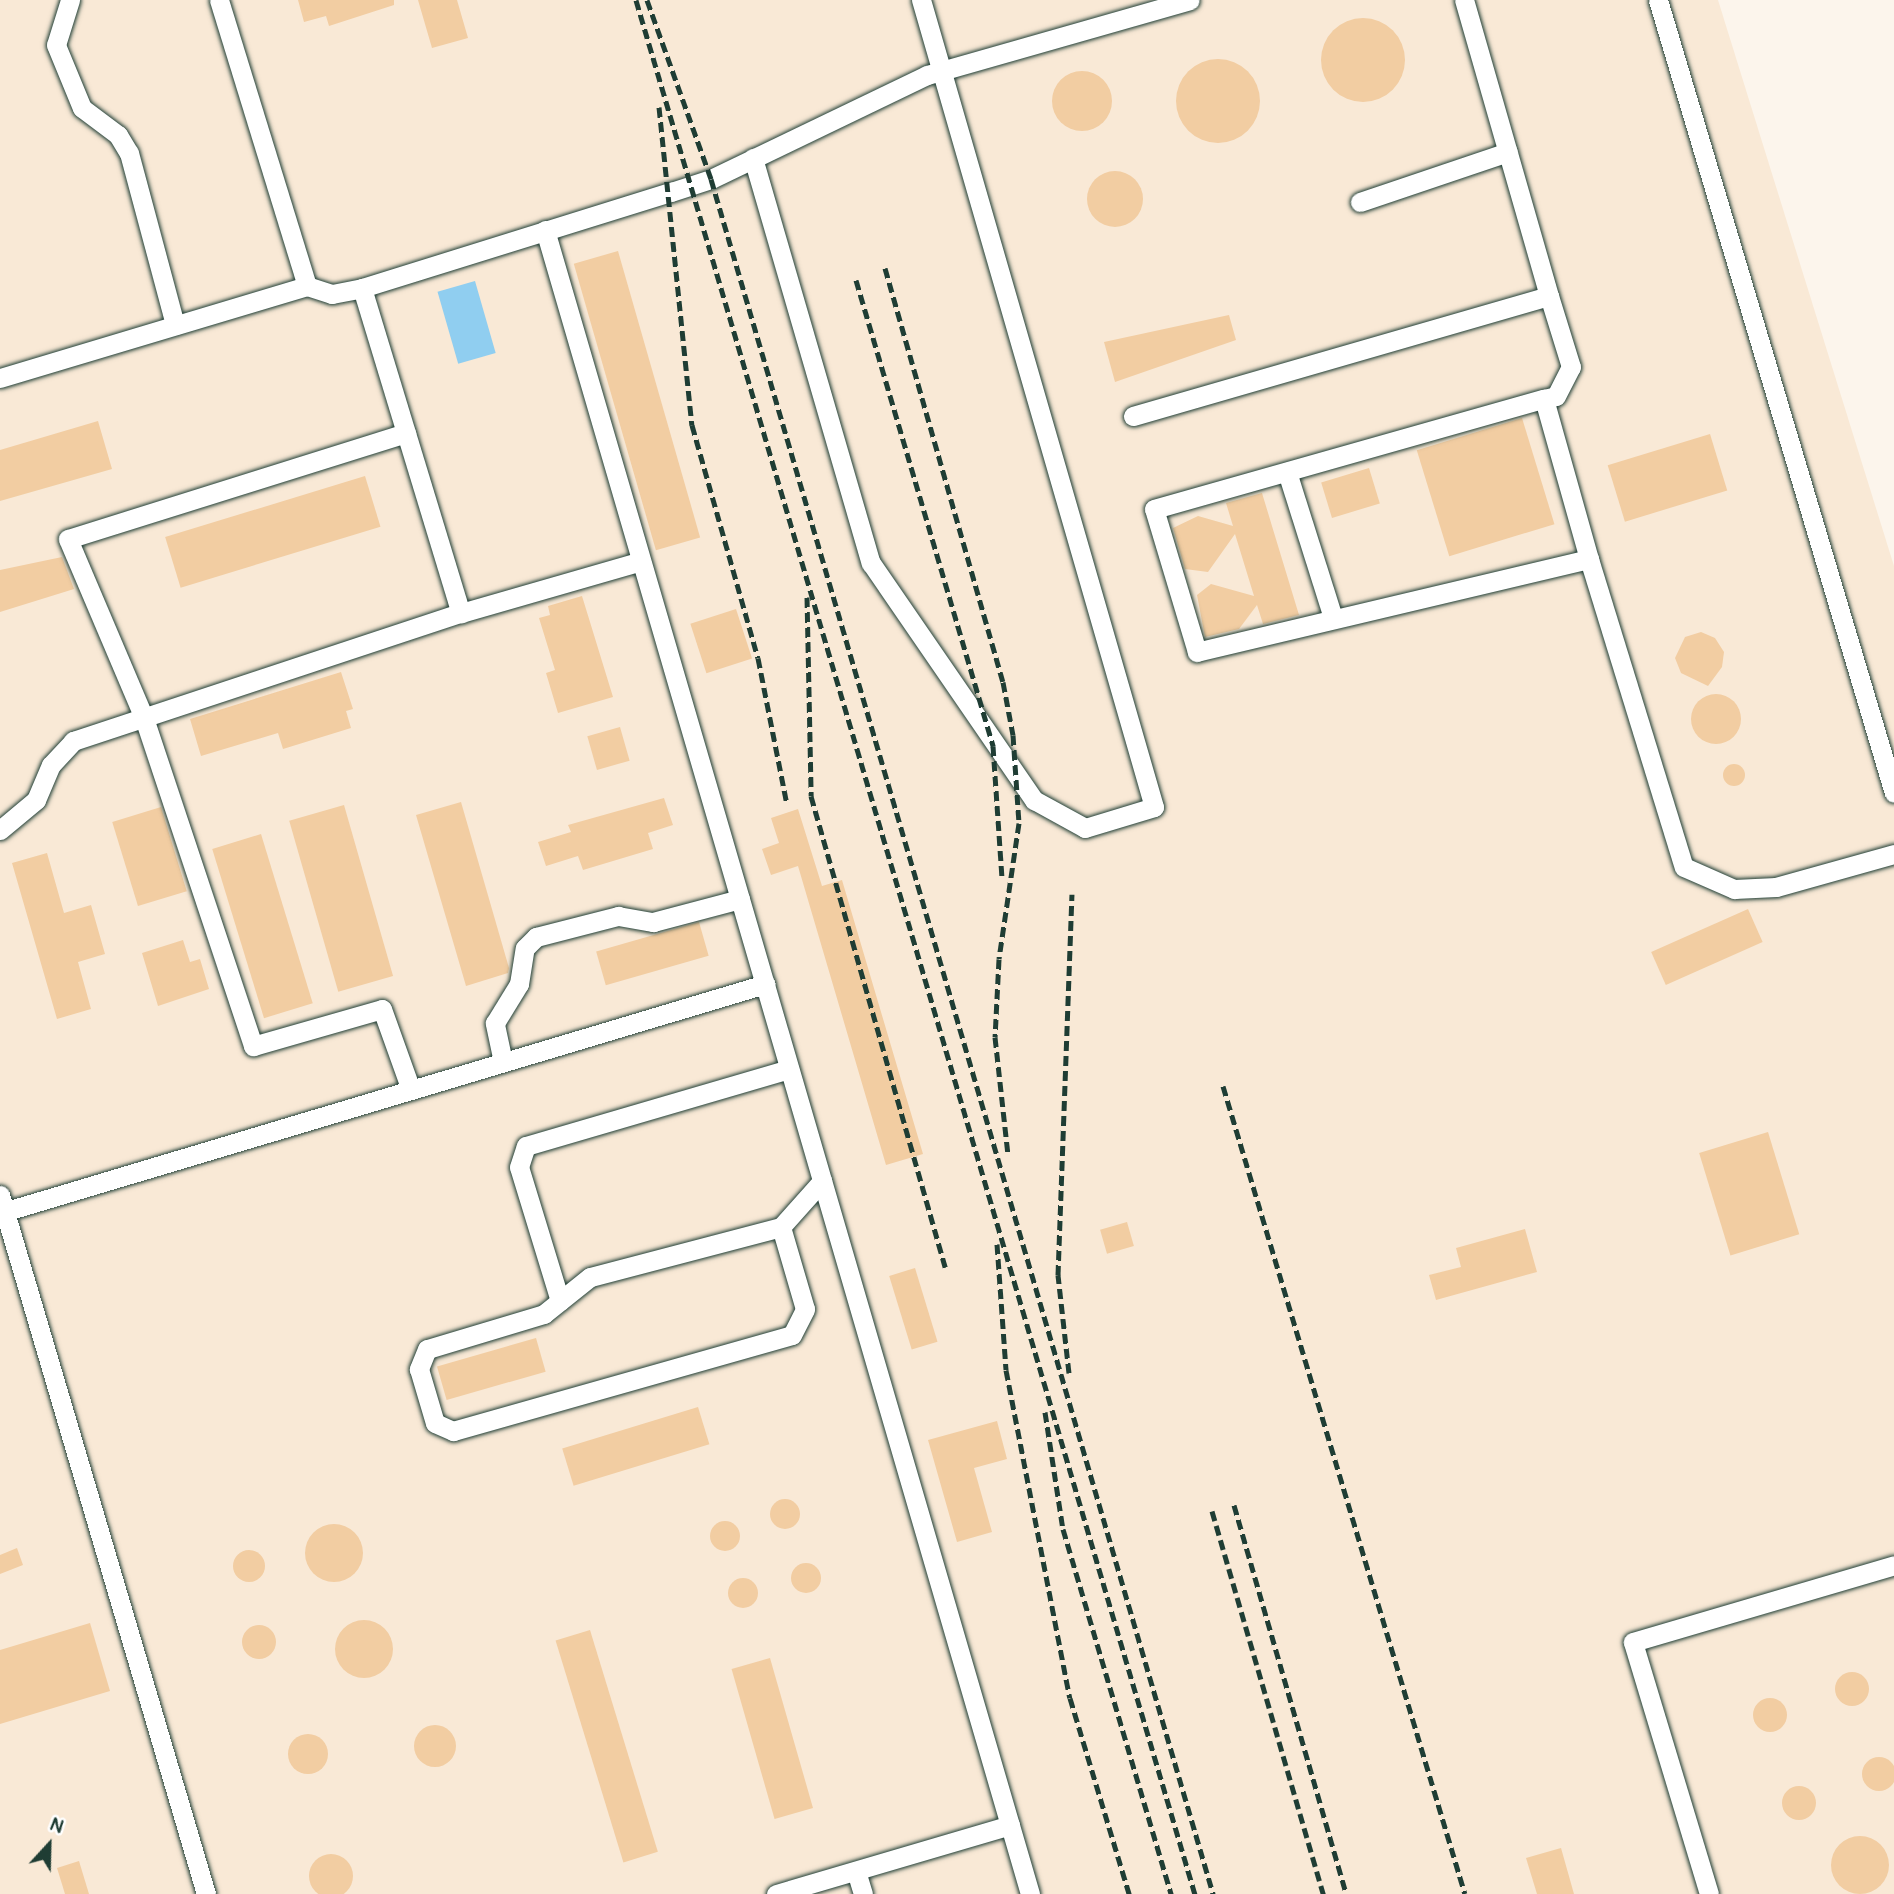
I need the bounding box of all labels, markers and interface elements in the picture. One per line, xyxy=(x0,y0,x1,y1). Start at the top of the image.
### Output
north arrow xyxy=(14,1810,84,1880)
text: N xyxy=(46,1812,67,1839)

